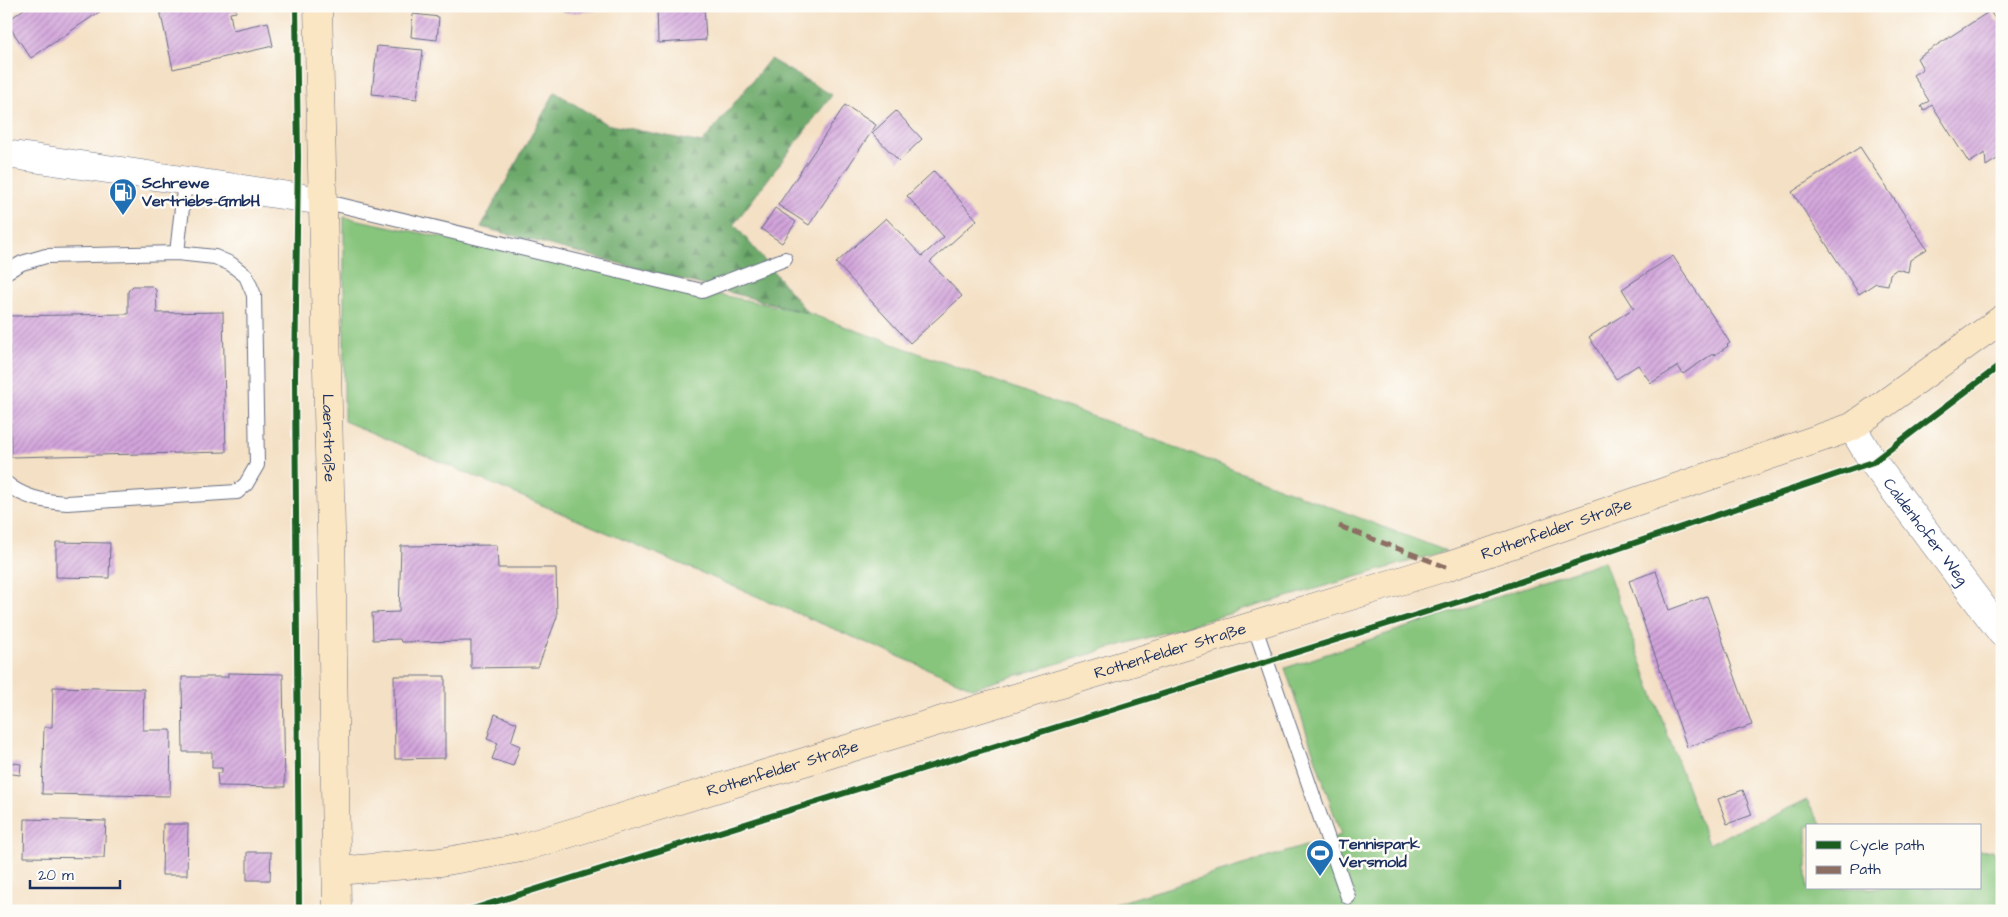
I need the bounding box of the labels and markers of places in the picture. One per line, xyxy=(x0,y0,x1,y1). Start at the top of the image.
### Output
place label: Schrewe Vertriebs-GmbH xyxy=(141,172,260,212)
fuel station icon: Schrewe Vertriebs-GmbH xyxy=(108,177,138,216)
place label: Tennispark Versmold xyxy=(1338,833,1420,873)
sports icon: Tennispark Versmold xyxy=(1305,838,1335,877)

